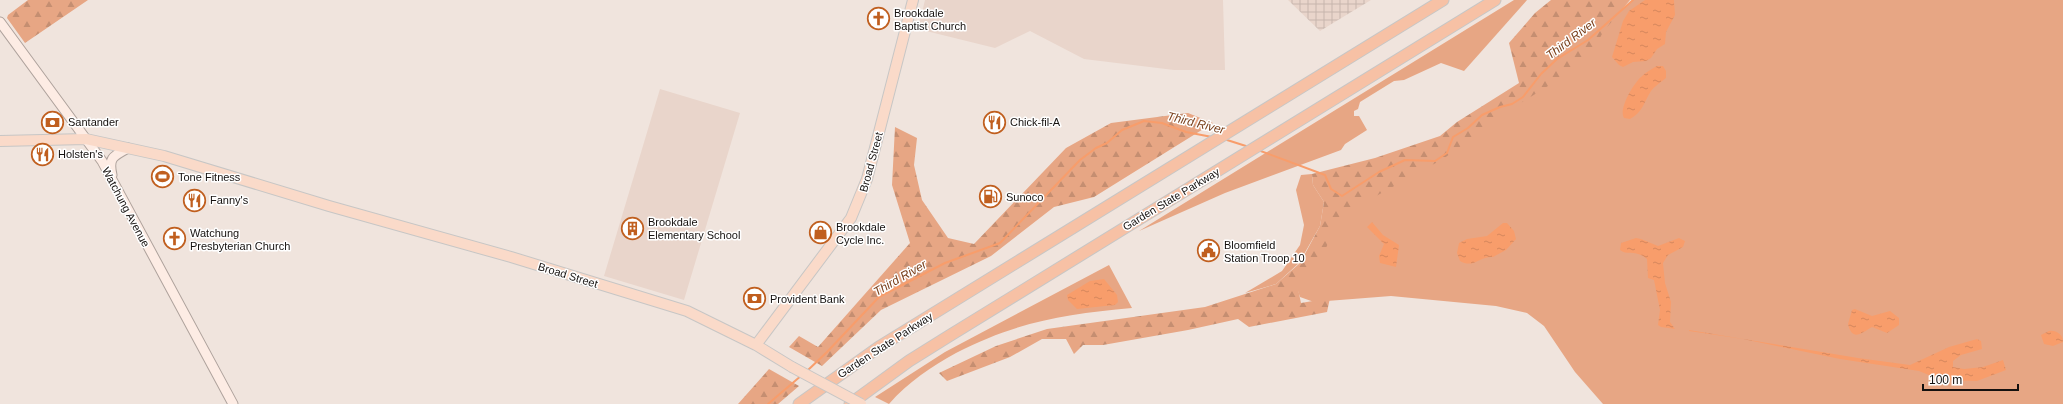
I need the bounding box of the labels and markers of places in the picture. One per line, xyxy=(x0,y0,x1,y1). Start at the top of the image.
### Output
church icon: Brookdale Baptist Church xyxy=(865,6,891,32)
place label: Brookdale Baptist Church xyxy=(894,7,966,32)
bank icon: Santander xyxy=(39,109,65,135)
restaurant icon: Chick-fil-A xyxy=(982,109,1008,135)
place label: Santander xyxy=(68,116,119,128)
place label: Chick-fil-A xyxy=(1010,116,1061,128)
restaurant icon: Holsten's xyxy=(30,141,56,167)
place label: Holsten's xyxy=(58,148,103,160)
sports icon: Tone Fitness xyxy=(149,164,175,190)
place label: Tone Fitness xyxy=(178,171,241,183)
fuel station icon: Sunoco xyxy=(977,184,1003,210)
restaurant icon: Fanny's xyxy=(181,187,207,213)
place label: Sunoco xyxy=(1006,191,1043,203)
place label: Fanny's xyxy=(210,194,249,206)
building icon: Brookdale Elementary School xyxy=(619,215,645,241)
place label: Brookdale Elementary School xyxy=(648,216,740,241)
shop icon: Brookdale Cycle Inc. xyxy=(807,220,833,246)
place label: Brookdale Cycle Inc. xyxy=(836,221,886,246)
church icon: Watchung Presbyterian Church xyxy=(162,226,188,252)
place label: Watchung Presbyterian Church xyxy=(190,227,290,252)
public building icon: Bloomfield Station Troop 10 xyxy=(1196,238,1222,264)
place label: Bloomfield Station Troop 10 xyxy=(1224,239,1305,264)
bank icon: Provident Bank xyxy=(742,286,768,312)
place label: Provident Bank xyxy=(770,293,845,305)

